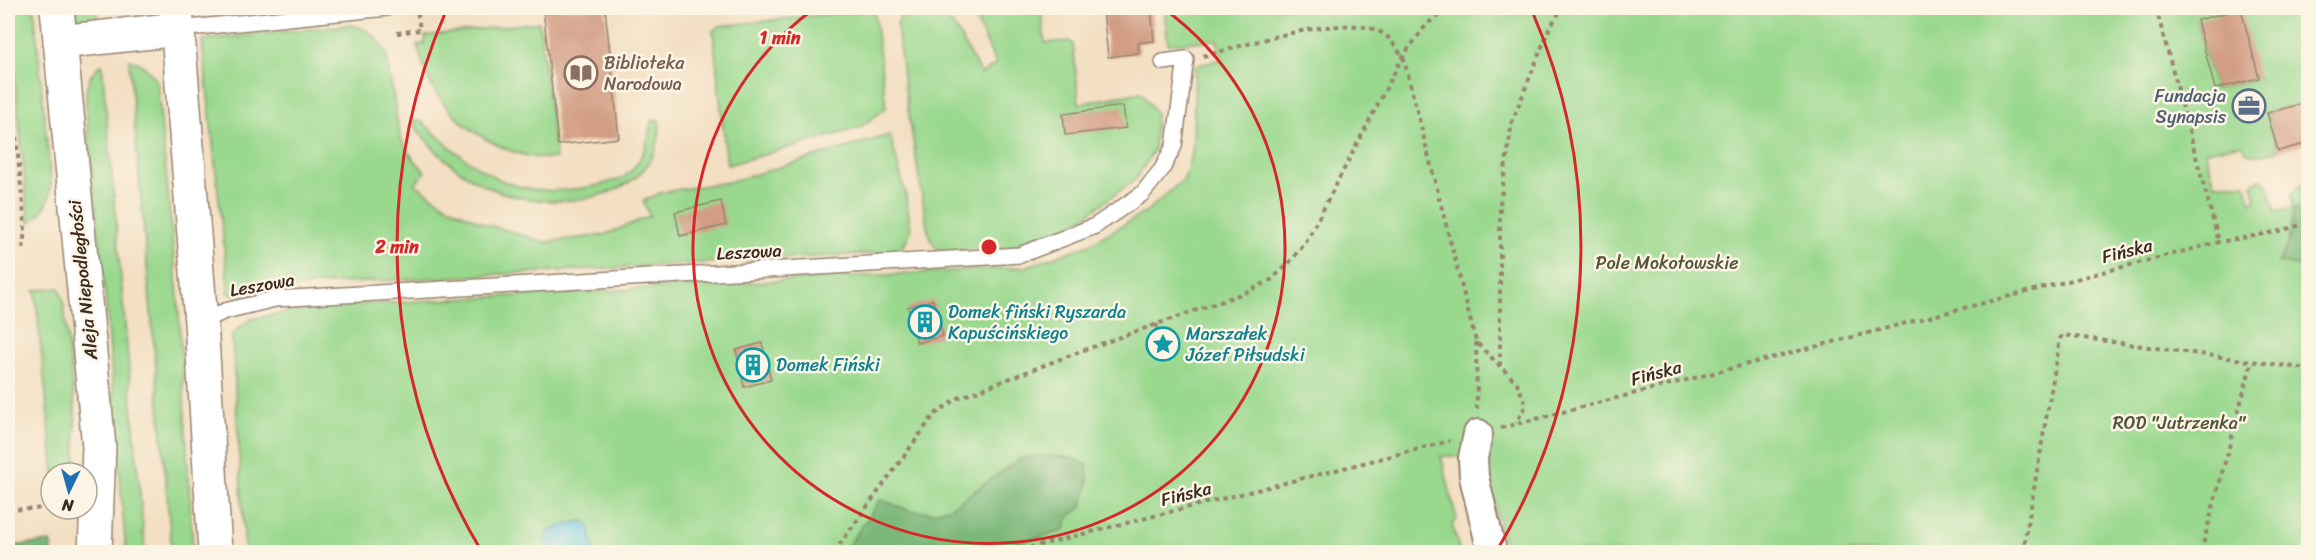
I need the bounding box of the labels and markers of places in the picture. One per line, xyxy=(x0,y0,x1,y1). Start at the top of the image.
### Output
place label: Biblioteka Narodowa xyxy=(604,47,685,100)
library icon: Biblioteka Narodowa xyxy=(563,55,599,91)
place label: Fundacja Synapsis xyxy=(2154,80,2227,133)
office icon: Fundacja Synapsis xyxy=(2231,88,2267,124)
centre of rings xyxy=(979,237,999,257)
place label: Domek fiński Ryszarda Kapuścińskiego xyxy=(948,296,1126,349)
building icon: Domek fiński Ryszarda Kapuścińskiego xyxy=(907,304,943,340)
place label: Marszałek Józef Piłsudski xyxy=(1185,318,1306,371)
place icon: Marszałek Józef Piłsudski xyxy=(1145,326,1181,362)
building icon: Domek Fiński xyxy=(735,347,771,383)
place label: Domek Fiński xyxy=(776,349,881,381)

